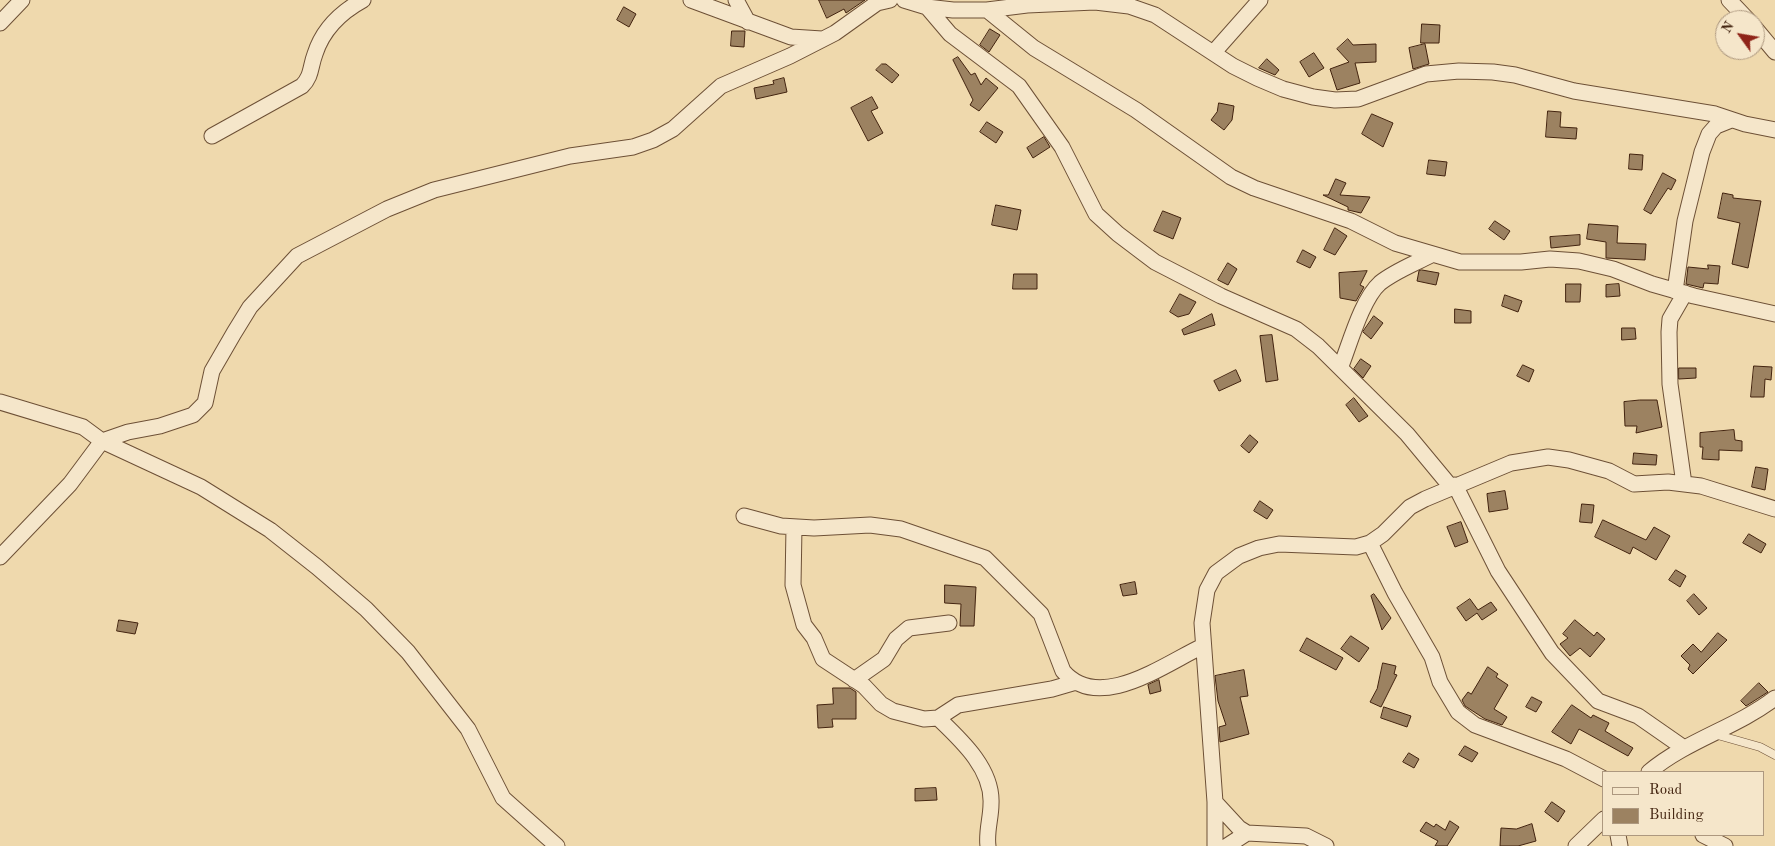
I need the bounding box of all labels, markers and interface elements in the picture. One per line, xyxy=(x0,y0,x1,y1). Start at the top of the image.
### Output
north arrow xyxy=(1715,10,1765,60)
text: N xyxy=(1719,19,1737,36)
legend xyxy=(1602,771,1765,836)
text: Road xyxy=(1649,783,1682,798)
text: Building xyxy=(1649,808,1704,823)

